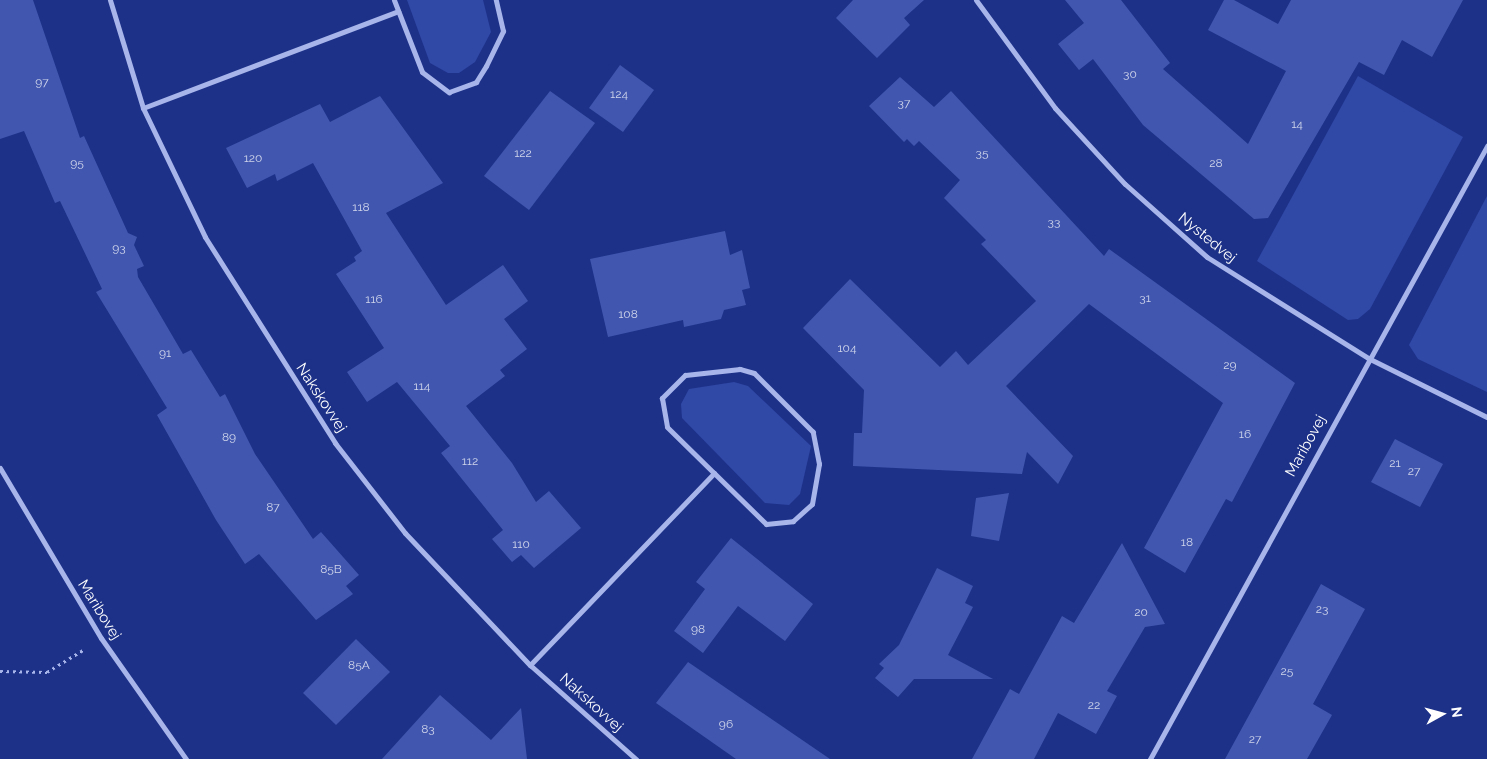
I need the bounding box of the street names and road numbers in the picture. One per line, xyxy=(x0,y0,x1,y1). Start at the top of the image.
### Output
street label: Nystedvej xyxy=(1174,209,1240,267)
street label: Nakskovvej xyxy=(292,360,350,436)
street label: Maribovej xyxy=(1282,412,1330,480)
street label: Maribovej xyxy=(73,577,125,643)
street label: Nakskovvej xyxy=(556,670,626,736)

